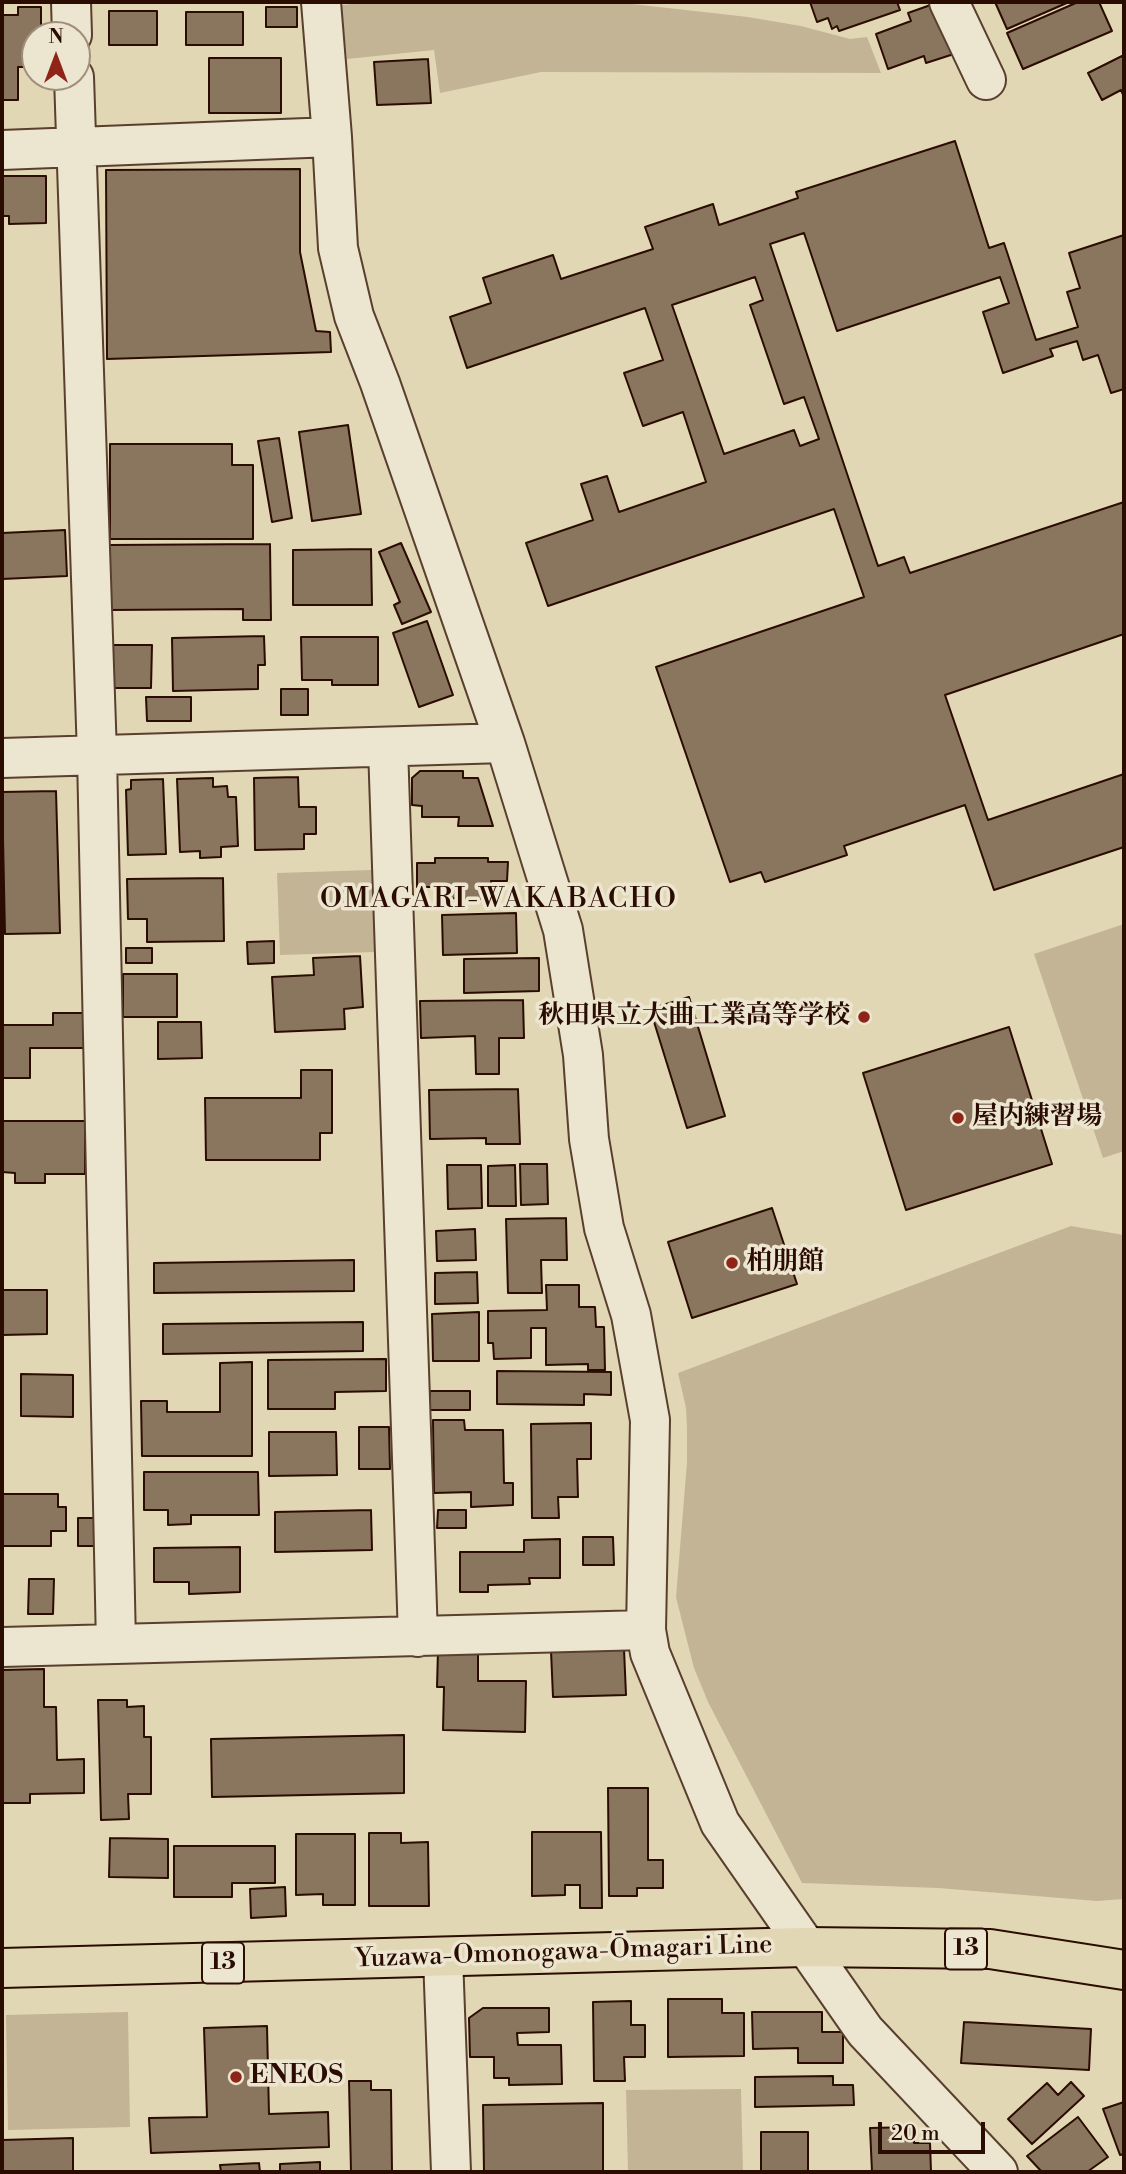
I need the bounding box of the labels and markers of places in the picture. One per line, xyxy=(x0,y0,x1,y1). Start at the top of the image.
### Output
place label: 秋田県立大曲工業高等学校 xyxy=(538,1001,850,1033)
marker: 秋田県立大曲工業高等学校 xyxy=(856,1009,872,1025)
place label: 屋内練習場 xyxy=(972,1102,1102,1134)
marker: 屋内練習場 xyxy=(950,1110,966,1126)
place label: 柏朋館 xyxy=(746,1247,824,1279)
marker: 柏朋館 xyxy=(724,1255,740,1271)
place label: ENEOS xyxy=(250,2061,343,2093)
marker: ENEOS xyxy=(228,2069,244,2085)

